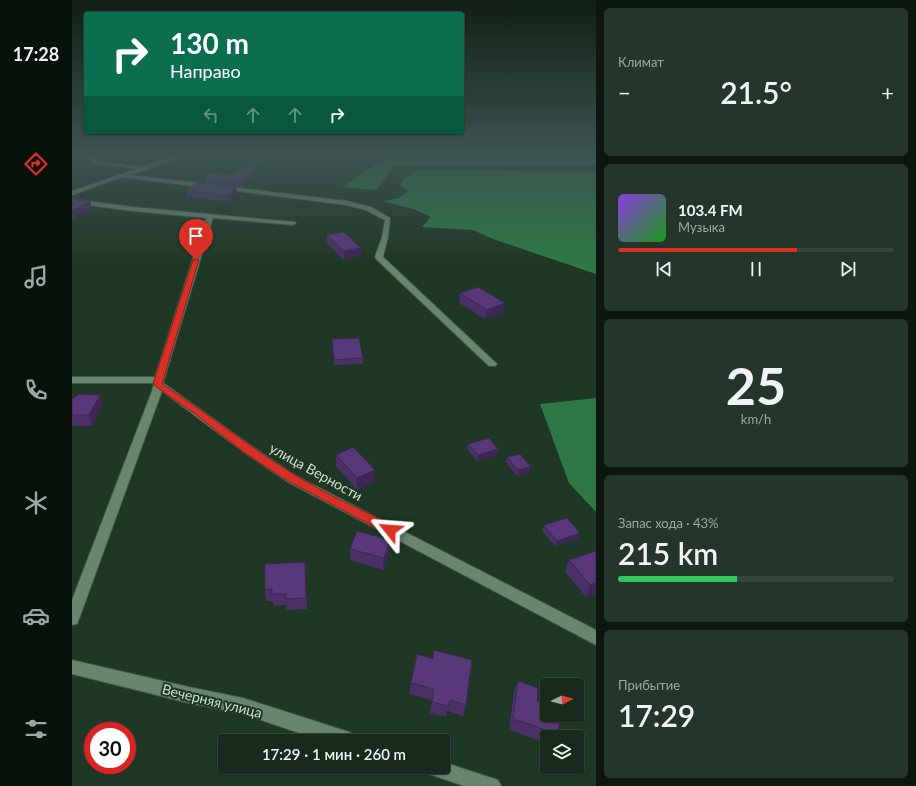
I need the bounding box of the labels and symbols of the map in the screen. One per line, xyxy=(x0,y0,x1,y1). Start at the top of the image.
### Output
pin xyxy=(179,219,213,260)
street label: улица Верности xyxy=(267,439,366,504)
position arrow xyxy=(369,509,411,551)
north arrow xyxy=(540,678,584,722)
street label: Вечерняя улица xyxy=(160,680,264,721)
speed limit sign: 30 xyxy=(84,722,136,774)

